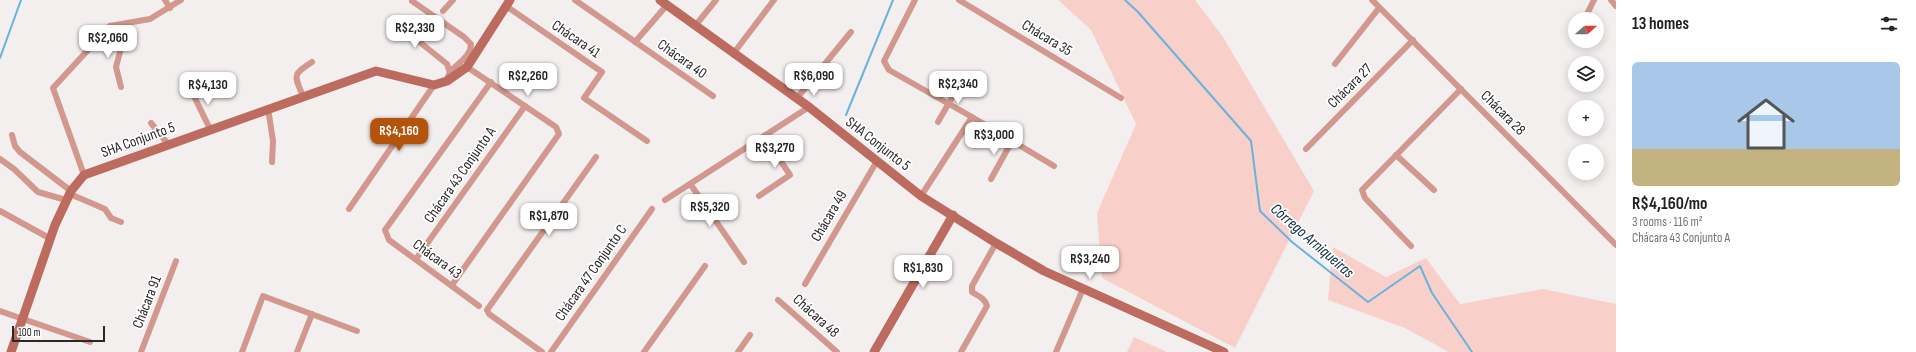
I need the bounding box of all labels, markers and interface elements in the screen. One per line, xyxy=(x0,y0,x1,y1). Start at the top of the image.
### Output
north arrow xyxy=(1568,12,1604,48)
map controls xyxy=(1568,12,1604,180)
icon: filters xyxy=(1878,13,1900,35)
text: 13 homes xyxy=(1632,14,1689,34)
pin: R$2,330 xyxy=(378,15,452,49)
street label: Chácara 41 xyxy=(548,16,605,63)
street label: Chácara 35 xyxy=(1018,16,1076,60)
text: R$2,330 xyxy=(395,20,435,36)
pin: R$2,060 xyxy=(71,25,145,59)
text: R$2,060 xyxy=(88,30,128,46)
street label: Chácara 40 xyxy=(654,35,710,83)
button: layers xyxy=(1568,56,1604,92)
street label: Chácara 27 xyxy=(1324,60,1376,112)
pin: R$2,260 xyxy=(491,63,565,97)
pin: R$6,090 xyxy=(777,63,851,97)
text: R$2,260 xyxy=(508,68,548,84)
text: R$6,090 xyxy=(794,68,834,84)
pin: R$2,340 xyxy=(921,71,995,105)
pin: R$4,130 xyxy=(171,72,245,106)
text: R$2,340 xyxy=(938,76,978,92)
text: R$4,130 xyxy=(188,77,228,93)
street label: Chácara 28 xyxy=(1476,86,1530,140)
icon: home xyxy=(1730,88,1802,160)
button: + xyxy=(1568,100,1604,136)
street label: SHA Conjunto 5 xyxy=(842,113,914,175)
street label: SHA Conjunto 5 xyxy=(98,118,178,162)
pin: R$4,160 xyxy=(362,118,436,152)
pin: R$3,000 xyxy=(957,122,1031,156)
text: R$4,160 xyxy=(379,123,419,139)
street label: Chácara 43 Conjunto A xyxy=(420,123,501,227)
text: R$3,000 xyxy=(974,127,1014,143)
pin: R$3,270 xyxy=(738,135,812,169)
text: R$3,270 xyxy=(755,140,795,156)
button: − xyxy=(1568,144,1604,180)
street label: Chácara 49 xyxy=(807,187,851,245)
pin: R$5,320 xyxy=(673,194,747,228)
text: R$4,160/mo xyxy=(1632,194,1708,214)
text: R$5,320 xyxy=(690,199,730,215)
water label: Córrego Arniqueiras xyxy=(1266,200,1358,283)
pin: R$1,870 xyxy=(512,203,586,237)
text: R$1,870 xyxy=(529,208,569,224)
text: 3 rooms · 116 m² xyxy=(1632,214,1703,230)
street label: Chácara 47 Conjunto C xyxy=(551,221,631,325)
text: Chácara 43 Conjunto A xyxy=(1632,230,1730,246)
street label: Chácara 43 xyxy=(409,235,465,283)
pin: R$3,240 xyxy=(1053,246,1127,280)
text: R$3,240 xyxy=(1070,251,1110,267)
pin: R$1,830 xyxy=(886,255,960,289)
text: R$1,830 xyxy=(903,260,943,276)
street label: Chácara 91 xyxy=(128,272,166,331)
street label: Chácara 48 xyxy=(789,290,843,342)
scale bar xyxy=(12,324,105,343)
text: 100 m xyxy=(18,326,40,339)

